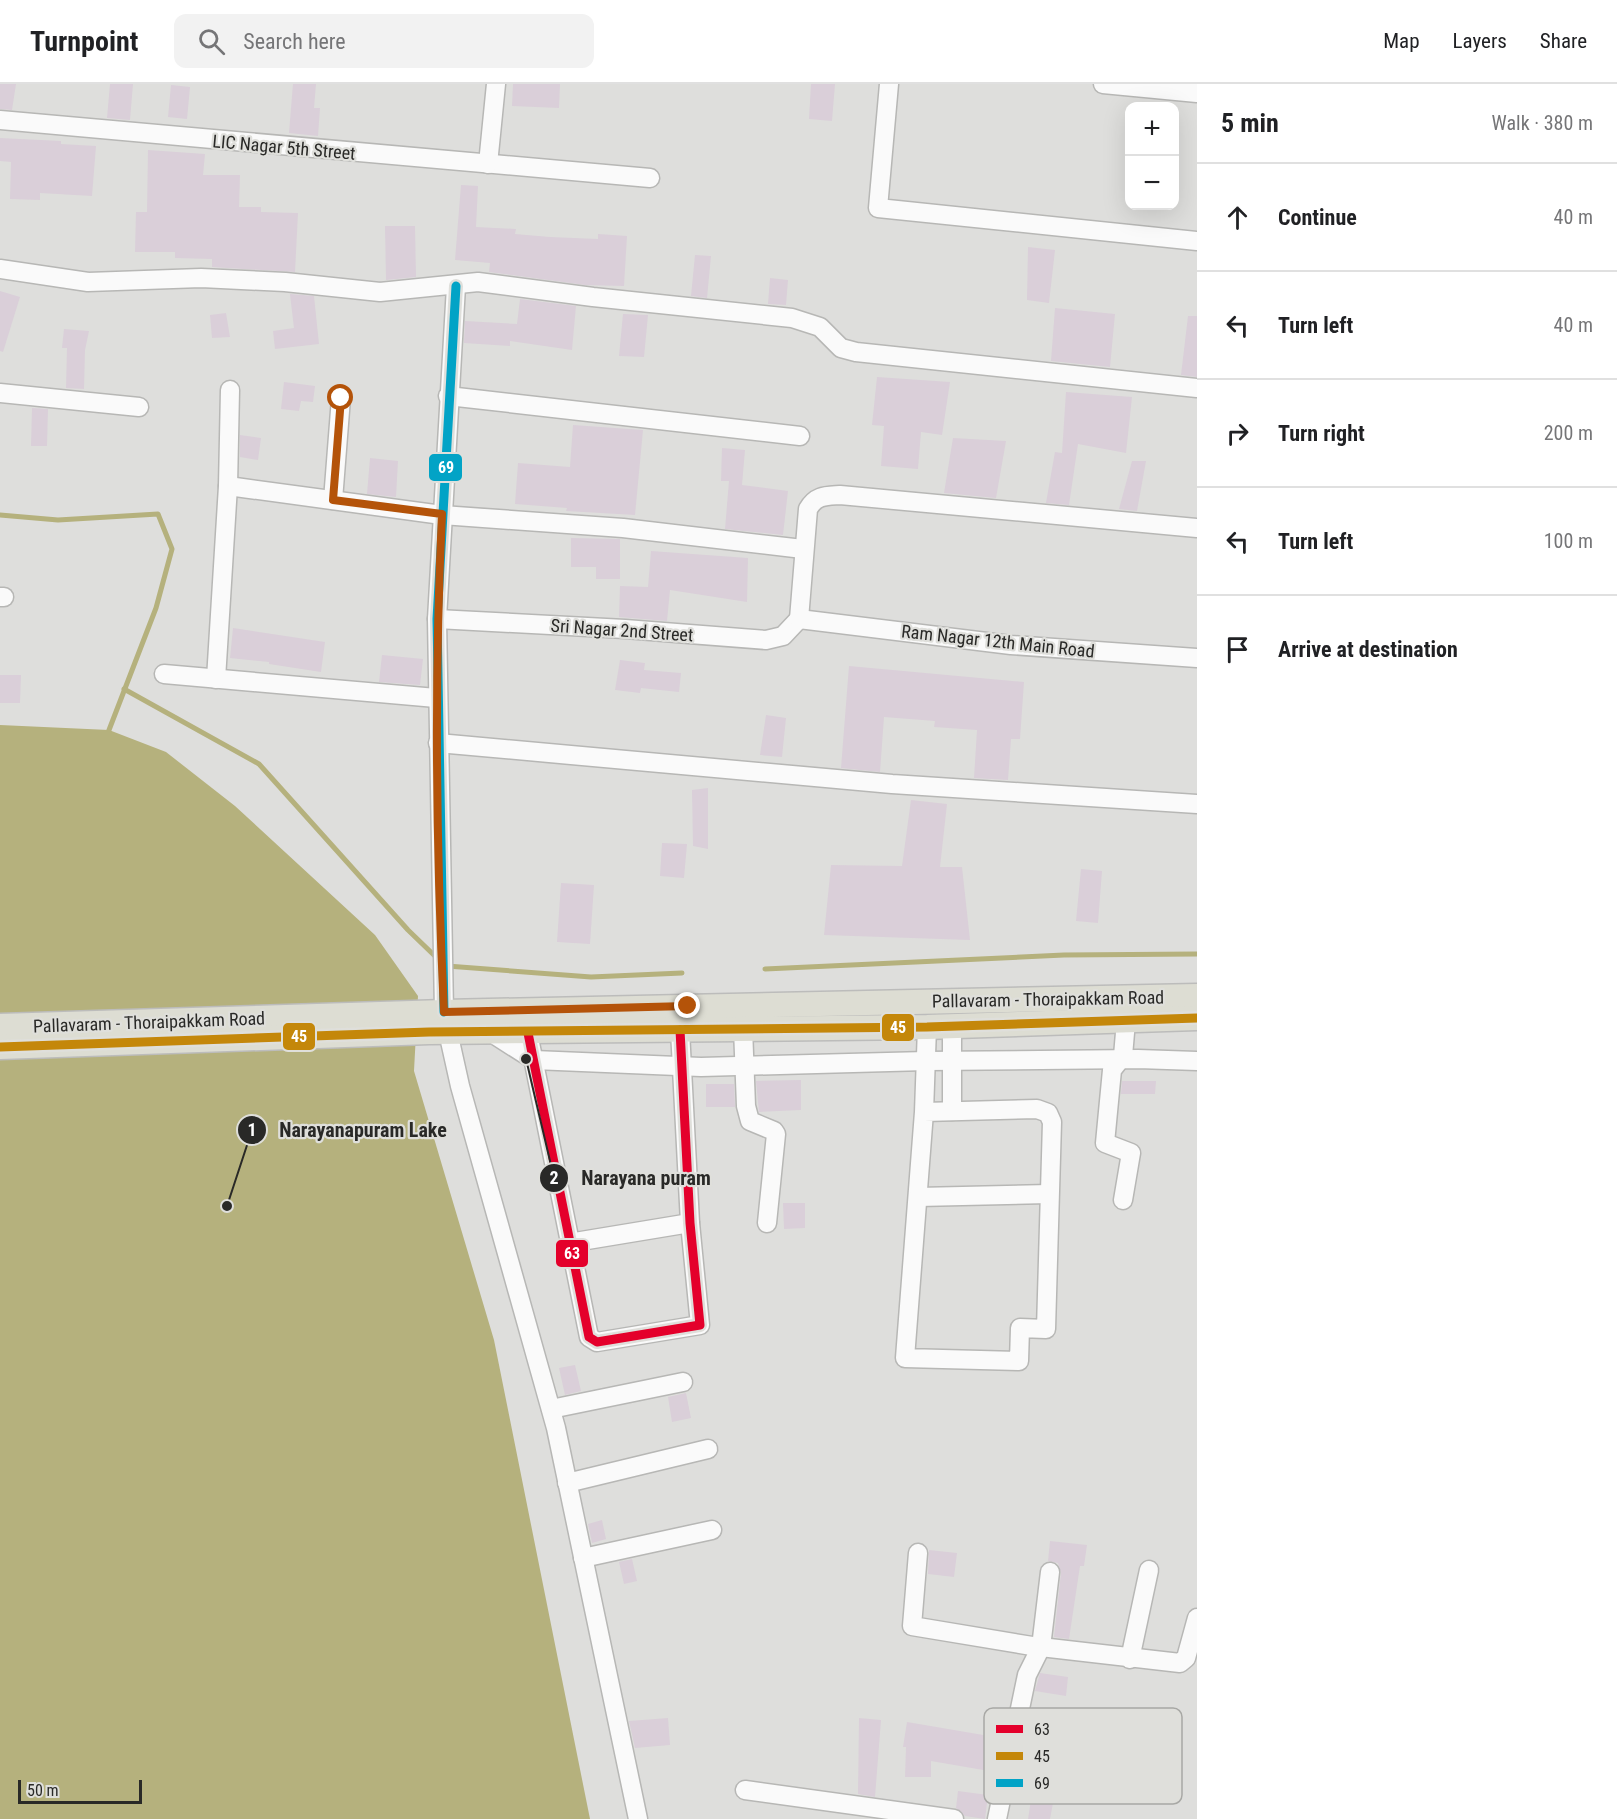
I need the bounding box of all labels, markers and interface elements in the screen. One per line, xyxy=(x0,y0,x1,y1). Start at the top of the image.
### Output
search box xyxy=(174,14,594,68)
text: Turnpoint xyxy=(30,25,138,58)
icon: search xyxy=(195,25,228,58)
text: Search here xyxy=(243,29,346,54)
text: Map xyxy=(1383,29,1420,53)
text: Layers xyxy=(1453,29,1507,53)
text: Share xyxy=(1540,29,1587,53)
map controls xyxy=(1125,102,1179,210)
button: + xyxy=(1125,102,1179,156)
text: 5 min xyxy=(1221,108,1279,138)
text: Walk · 380 m xyxy=(1492,111,1593,135)
street label: LIC Nagar 5th Street xyxy=(212,130,356,164)
button: − xyxy=(1125,156,1179,210)
icon: ahead xyxy=(1221,201,1254,234)
text: Continue xyxy=(1278,205,1357,230)
text: 40 m xyxy=(1554,205,1593,229)
icon: left xyxy=(1221,309,1254,342)
text: Turn left xyxy=(1278,313,1353,338)
text: 40 m xyxy=(1554,313,1593,337)
route start xyxy=(327,384,353,410)
icon: right xyxy=(1221,417,1254,450)
text: Turn right xyxy=(1278,421,1365,446)
text: 200 m xyxy=(1544,421,1593,445)
line badge: 69 xyxy=(428,453,463,482)
text: 69 xyxy=(438,458,454,477)
icon: left xyxy=(1221,525,1254,558)
text: Turn left xyxy=(1278,529,1353,554)
text: 100 m xyxy=(1544,529,1593,553)
street label: Sri Nagar 2nd Street xyxy=(550,615,694,645)
street label: Ram Nagar 12th Main Road xyxy=(900,620,1096,662)
icon: arrive xyxy=(1221,633,1254,666)
text: Arrive at destination xyxy=(1278,637,1458,662)
street label: Pallavaram - Thoraipakkam Road xyxy=(932,986,1164,1012)
route end xyxy=(674,992,700,1018)
street label: Pallavaram - Thoraipakkam Road xyxy=(33,1007,265,1037)
line badge: 45 xyxy=(881,1013,915,1042)
text: 45 xyxy=(890,1018,906,1037)
line badge: 45 xyxy=(282,1022,316,1051)
text: 45 xyxy=(291,1027,307,1046)
callout: Narayanapuram Lake xyxy=(237,1111,459,1149)
text: Narayanapuram Lake xyxy=(279,1118,447,1142)
text: 1 xyxy=(247,1119,257,1140)
callout: Narayana puram xyxy=(539,1159,722,1197)
text: Narayana puram xyxy=(581,1166,711,1190)
text: 2 xyxy=(549,1167,559,1188)
line badge: 63 xyxy=(555,1239,589,1268)
text: 63 xyxy=(564,1244,580,1263)
legend xyxy=(984,1708,1182,1804)
text: 63 xyxy=(1034,1720,1050,1739)
text: 45 xyxy=(1034,1747,1050,1766)
text: 69 xyxy=(1034,1774,1050,1793)
scale bar xyxy=(18,1777,142,1804)
text: 50 m xyxy=(27,1781,59,1800)

